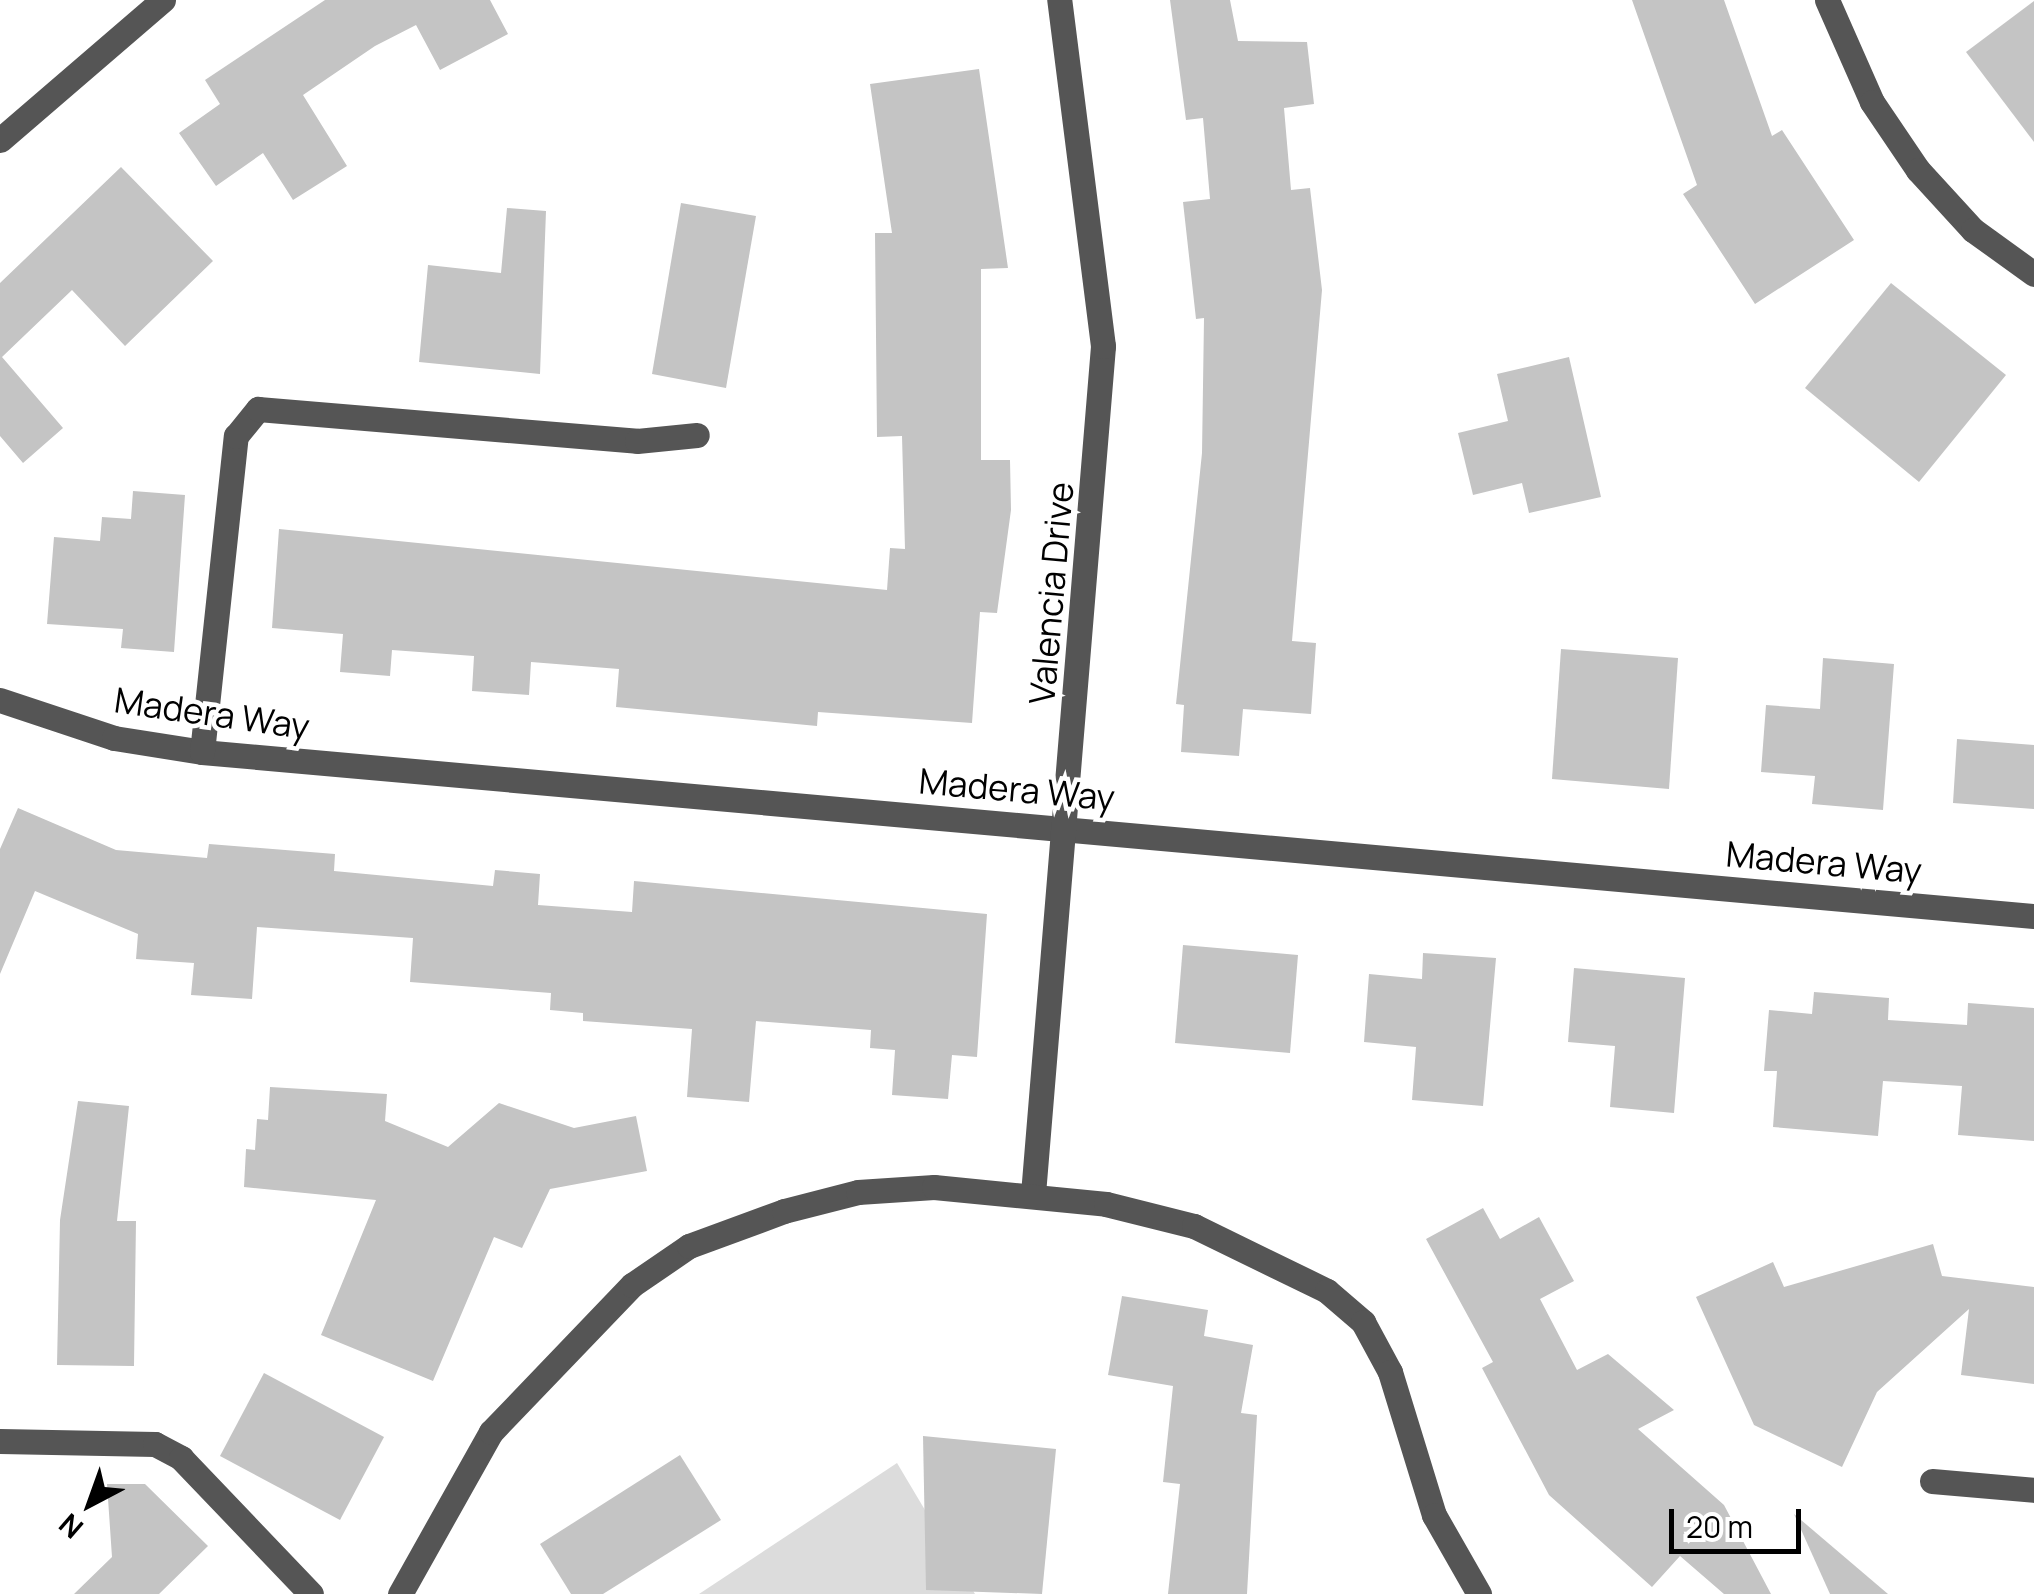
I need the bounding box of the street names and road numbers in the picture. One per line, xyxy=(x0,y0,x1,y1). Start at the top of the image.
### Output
street label: Valencia Drive xyxy=(1020,480,1082,706)
street label: Madera Way xyxy=(112,679,312,747)
street label: Madera Way xyxy=(917,760,1117,818)
street label: Madera Way xyxy=(1724,833,1924,891)

